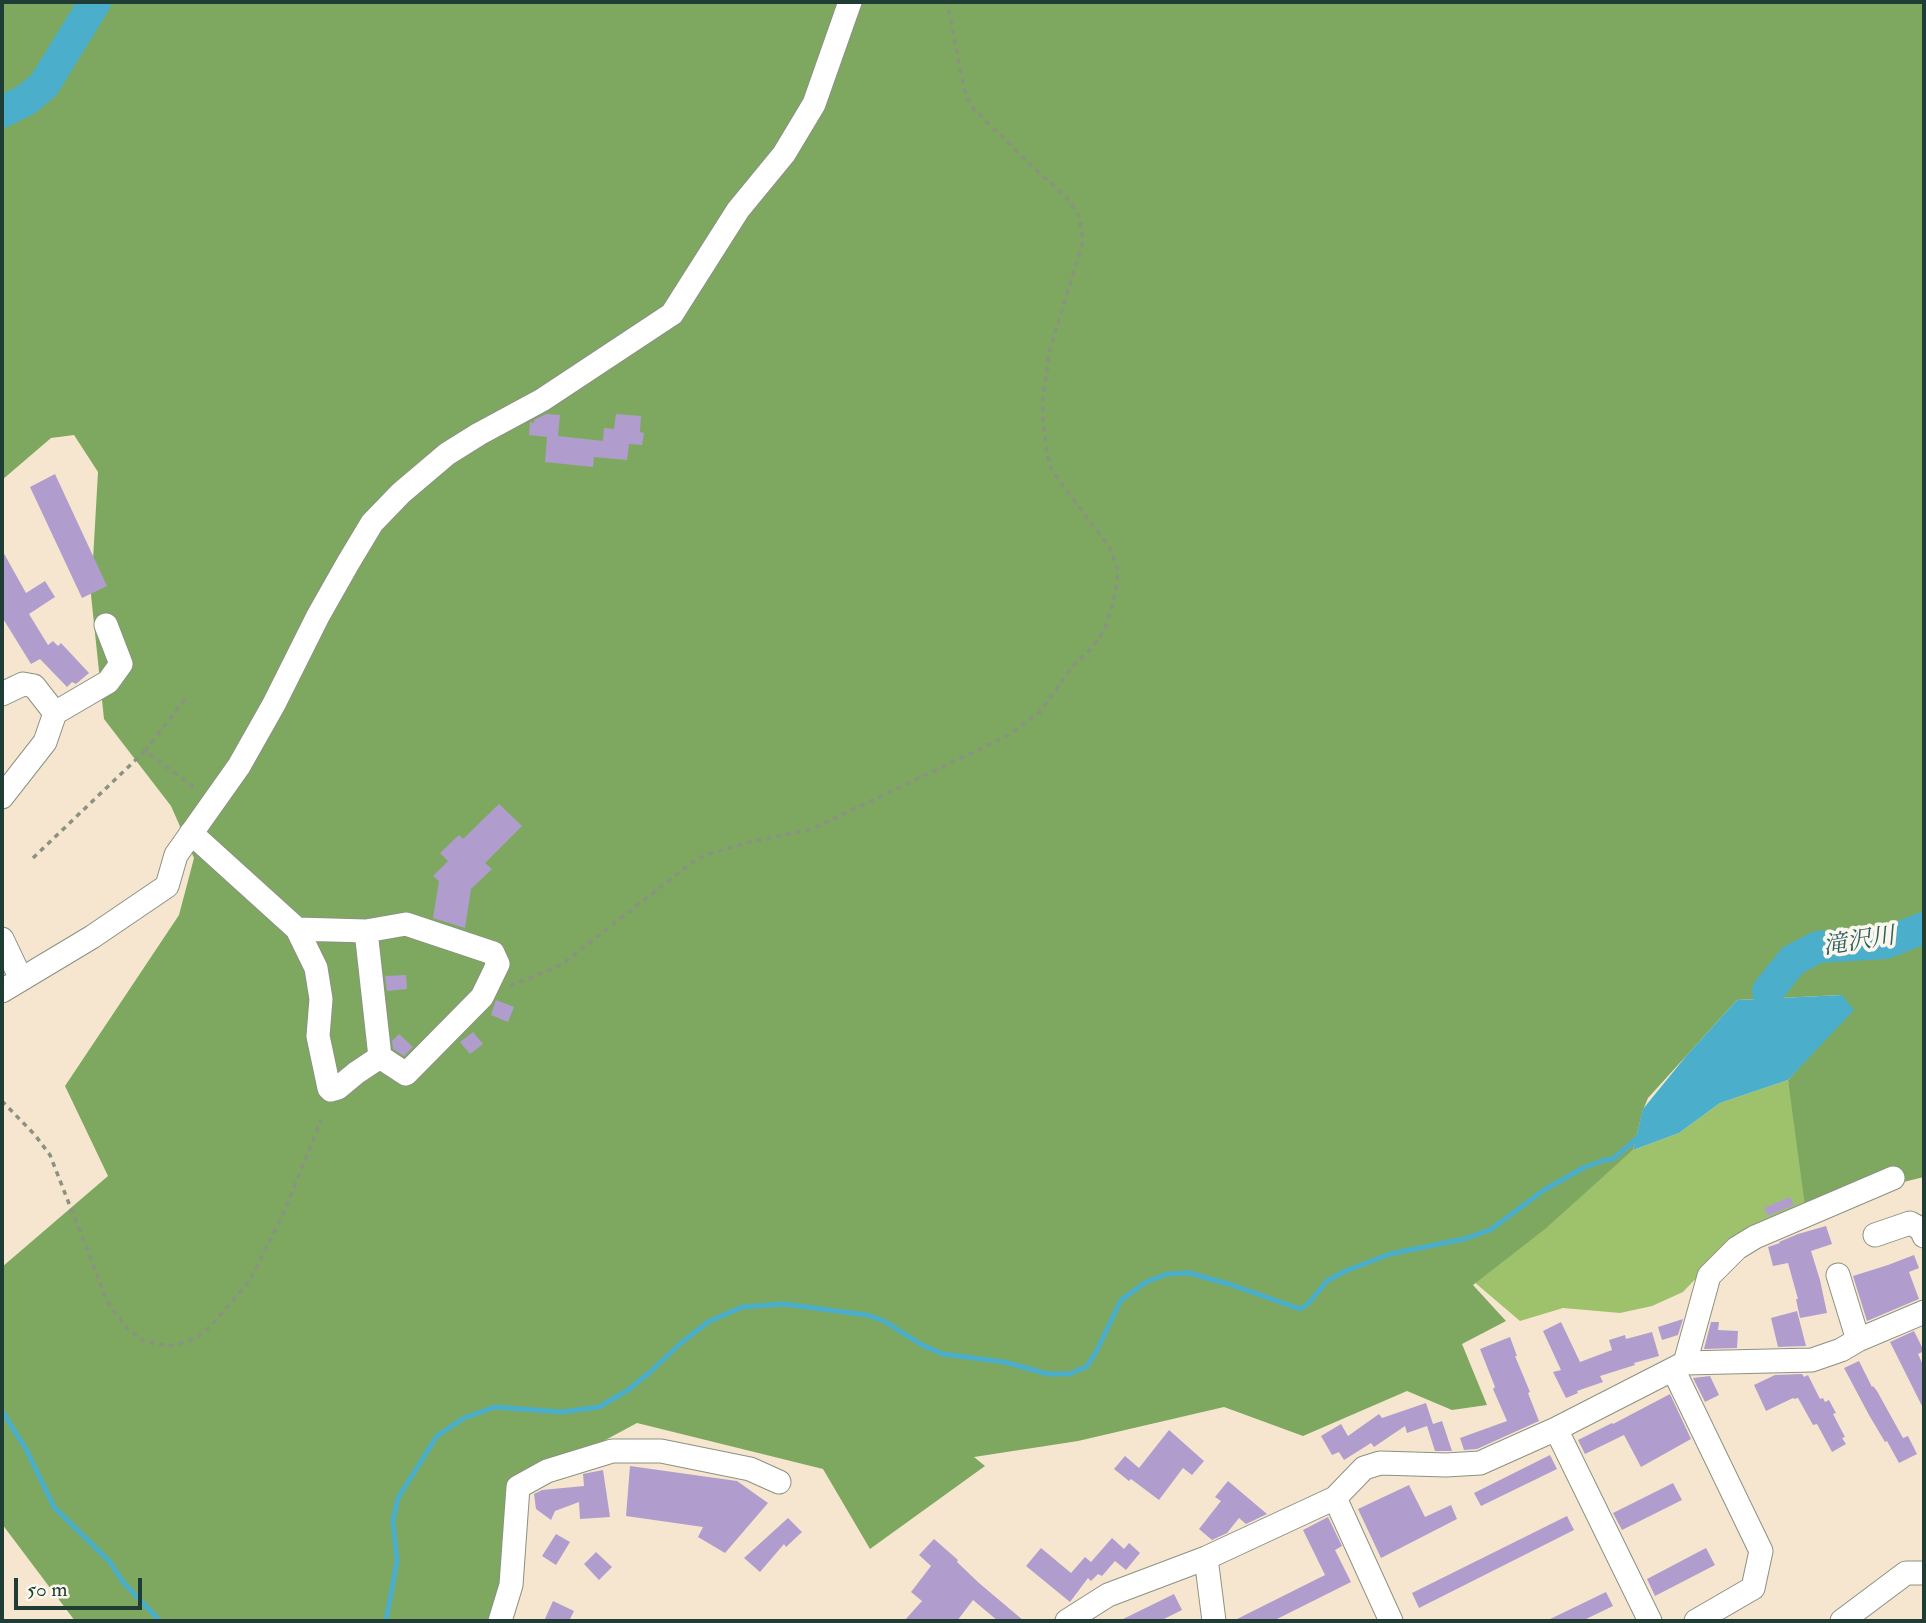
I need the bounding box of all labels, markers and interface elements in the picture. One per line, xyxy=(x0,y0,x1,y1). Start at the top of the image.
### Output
water label: 滝沢川 xyxy=(1821,923,1897,963)
scale bar xyxy=(18,1564,145,1608)
text: 50 m xyxy=(27,1576,68,1603)

